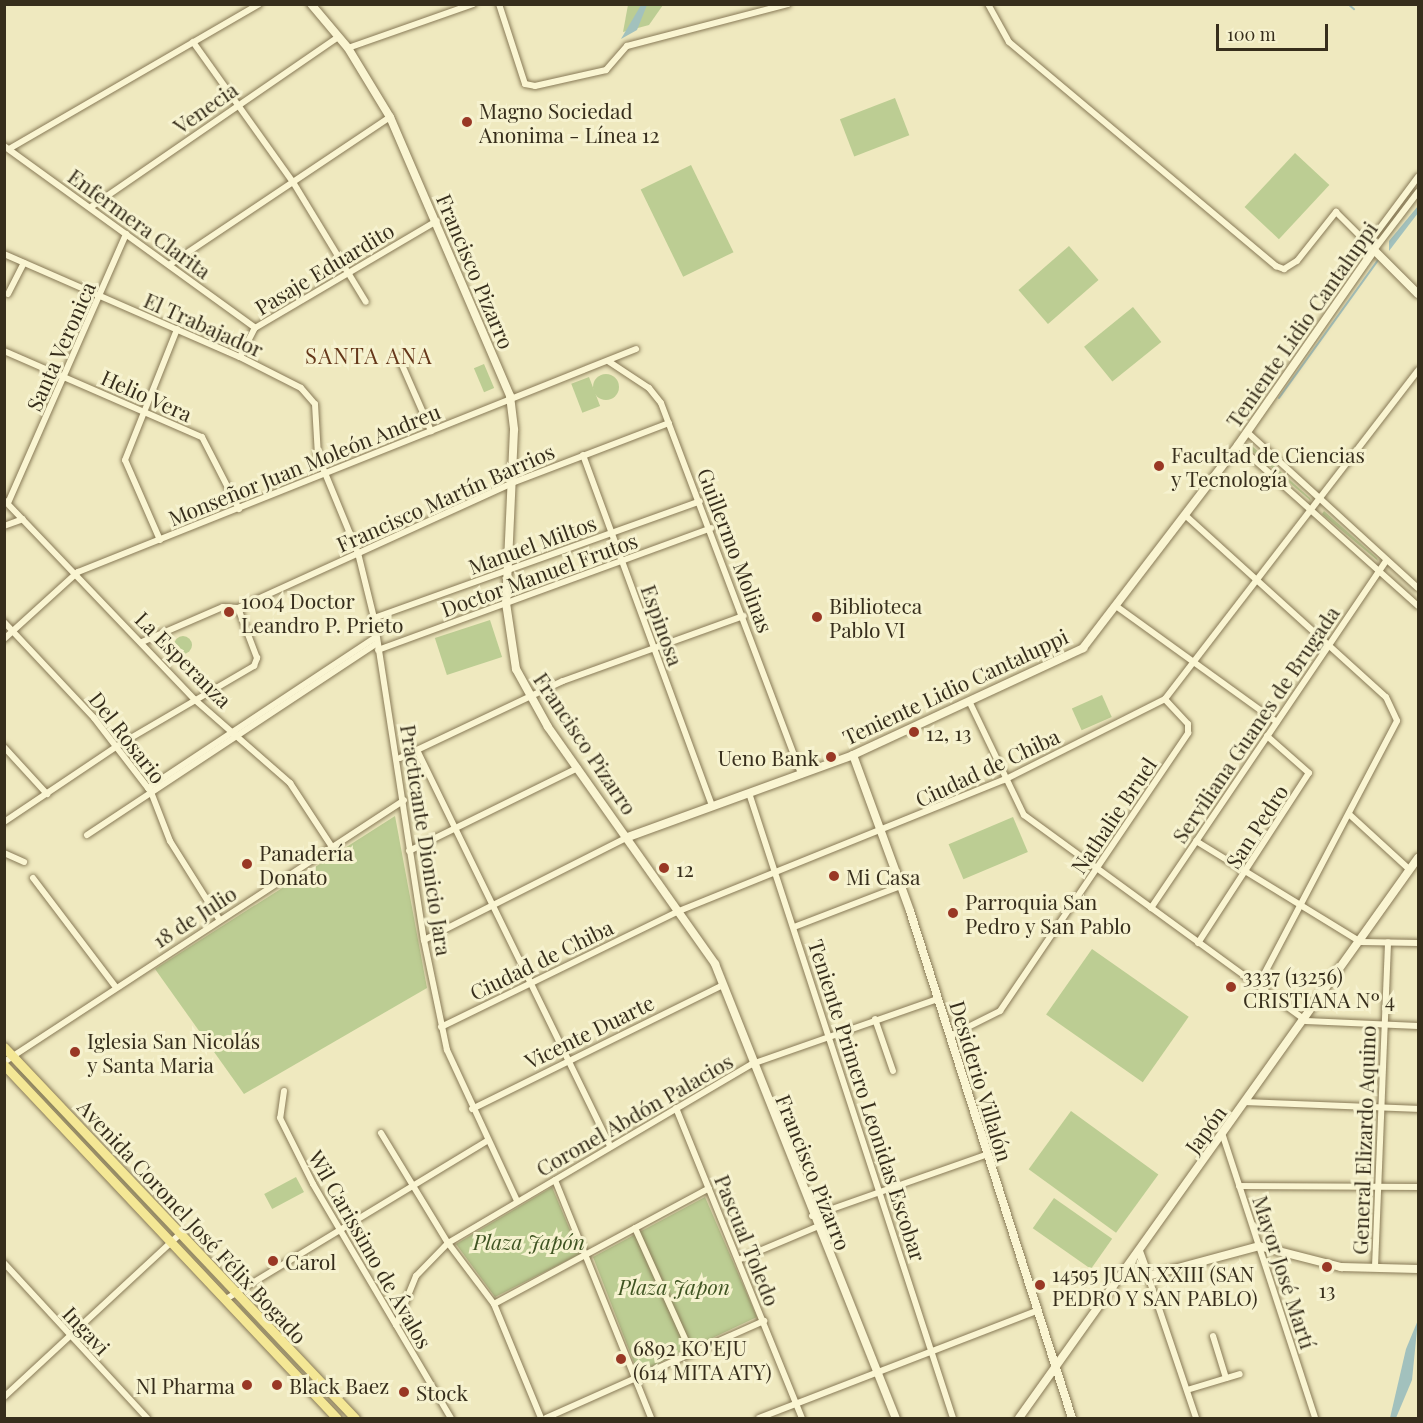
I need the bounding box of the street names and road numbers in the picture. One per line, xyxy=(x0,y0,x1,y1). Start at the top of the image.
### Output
street label: Venecia xyxy=(168,76,242,138)
street label: Enfermera Clarita xyxy=(64,163,216,283)
street label: Francisco Pizarro xyxy=(432,190,520,352)
street label: Teniente Lidio Cantaluppi xyxy=(1220,216,1382,432)
street label: Pasaje Eduardito xyxy=(250,217,398,319)
street label: Santa Veronica xyxy=(20,277,100,415)
street label: El Trabajador xyxy=(140,286,268,362)
street label: Helio Vera xyxy=(97,364,197,426)
street label: Monseñor Juan Moleón Andreu xyxy=(164,398,444,530)
street label: Francisco Martín Barrios xyxy=(332,438,558,556)
street label: Guillermo Molinas xyxy=(693,464,779,636)
street label: Manuel Miltos xyxy=(465,509,599,579)
street label: Doctor Manuel Frutos xyxy=(437,527,641,621)
street label: Espinosa xyxy=(637,581,689,669)
street label: Serviliana Guanes de Brugada xyxy=(1166,601,1344,847)
street label: La Esperanza xyxy=(131,606,237,712)
street label: Teniente Lidio Cantaluppi xyxy=(838,623,1072,749)
street label: Francisco Pizarro xyxy=(529,667,643,819)
street label: Del Rosario xyxy=(85,686,171,788)
street label: Practicante Dionicio Jara xyxy=(396,723,458,957)
street label: Ciudad de Chiba xyxy=(911,723,1063,811)
street label: Nathalie Bruel xyxy=(1065,752,1161,878)
street label: San Pedro xyxy=(1220,779,1292,873)
street label: 18 de Julio xyxy=(148,880,240,952)
street label: Ciudad de Chiba xyxy=(465,913,617,1005)
street label: Teniente Primero Leonidas Escobar xyxy=(804,936,932,1264)
street label: Vicente Duarte xyxy=(520,989,658,1073)
street label: Desiderio Villalón xyxy=(945,997,1019,1165)
street label: General Elizardo Aquino xyxy=(1346,1024,1380,1256)
street label: Coronel Abdón Palacios xyxy=(531,1047,737,1181)
street label: Francisco Pizarro xyxy=(771,1090,857,1254)
street label: Avenida Coronel José Félix Bogado xyxy=(73,1094,313,1348)
street label: Japón xyxy=(1179,1100,1231,1158)
street label: Wil Carissimo de Ávalos xyxy=(304,1145,438,1353)
street label: Pascual Toledo xyxy=(710,1171,786,1309)
street label: Mayor José Martí xyxy=(1248,1192,1322,1352)
street label: Ingavi xyxy=(58,1301,116,1359)

